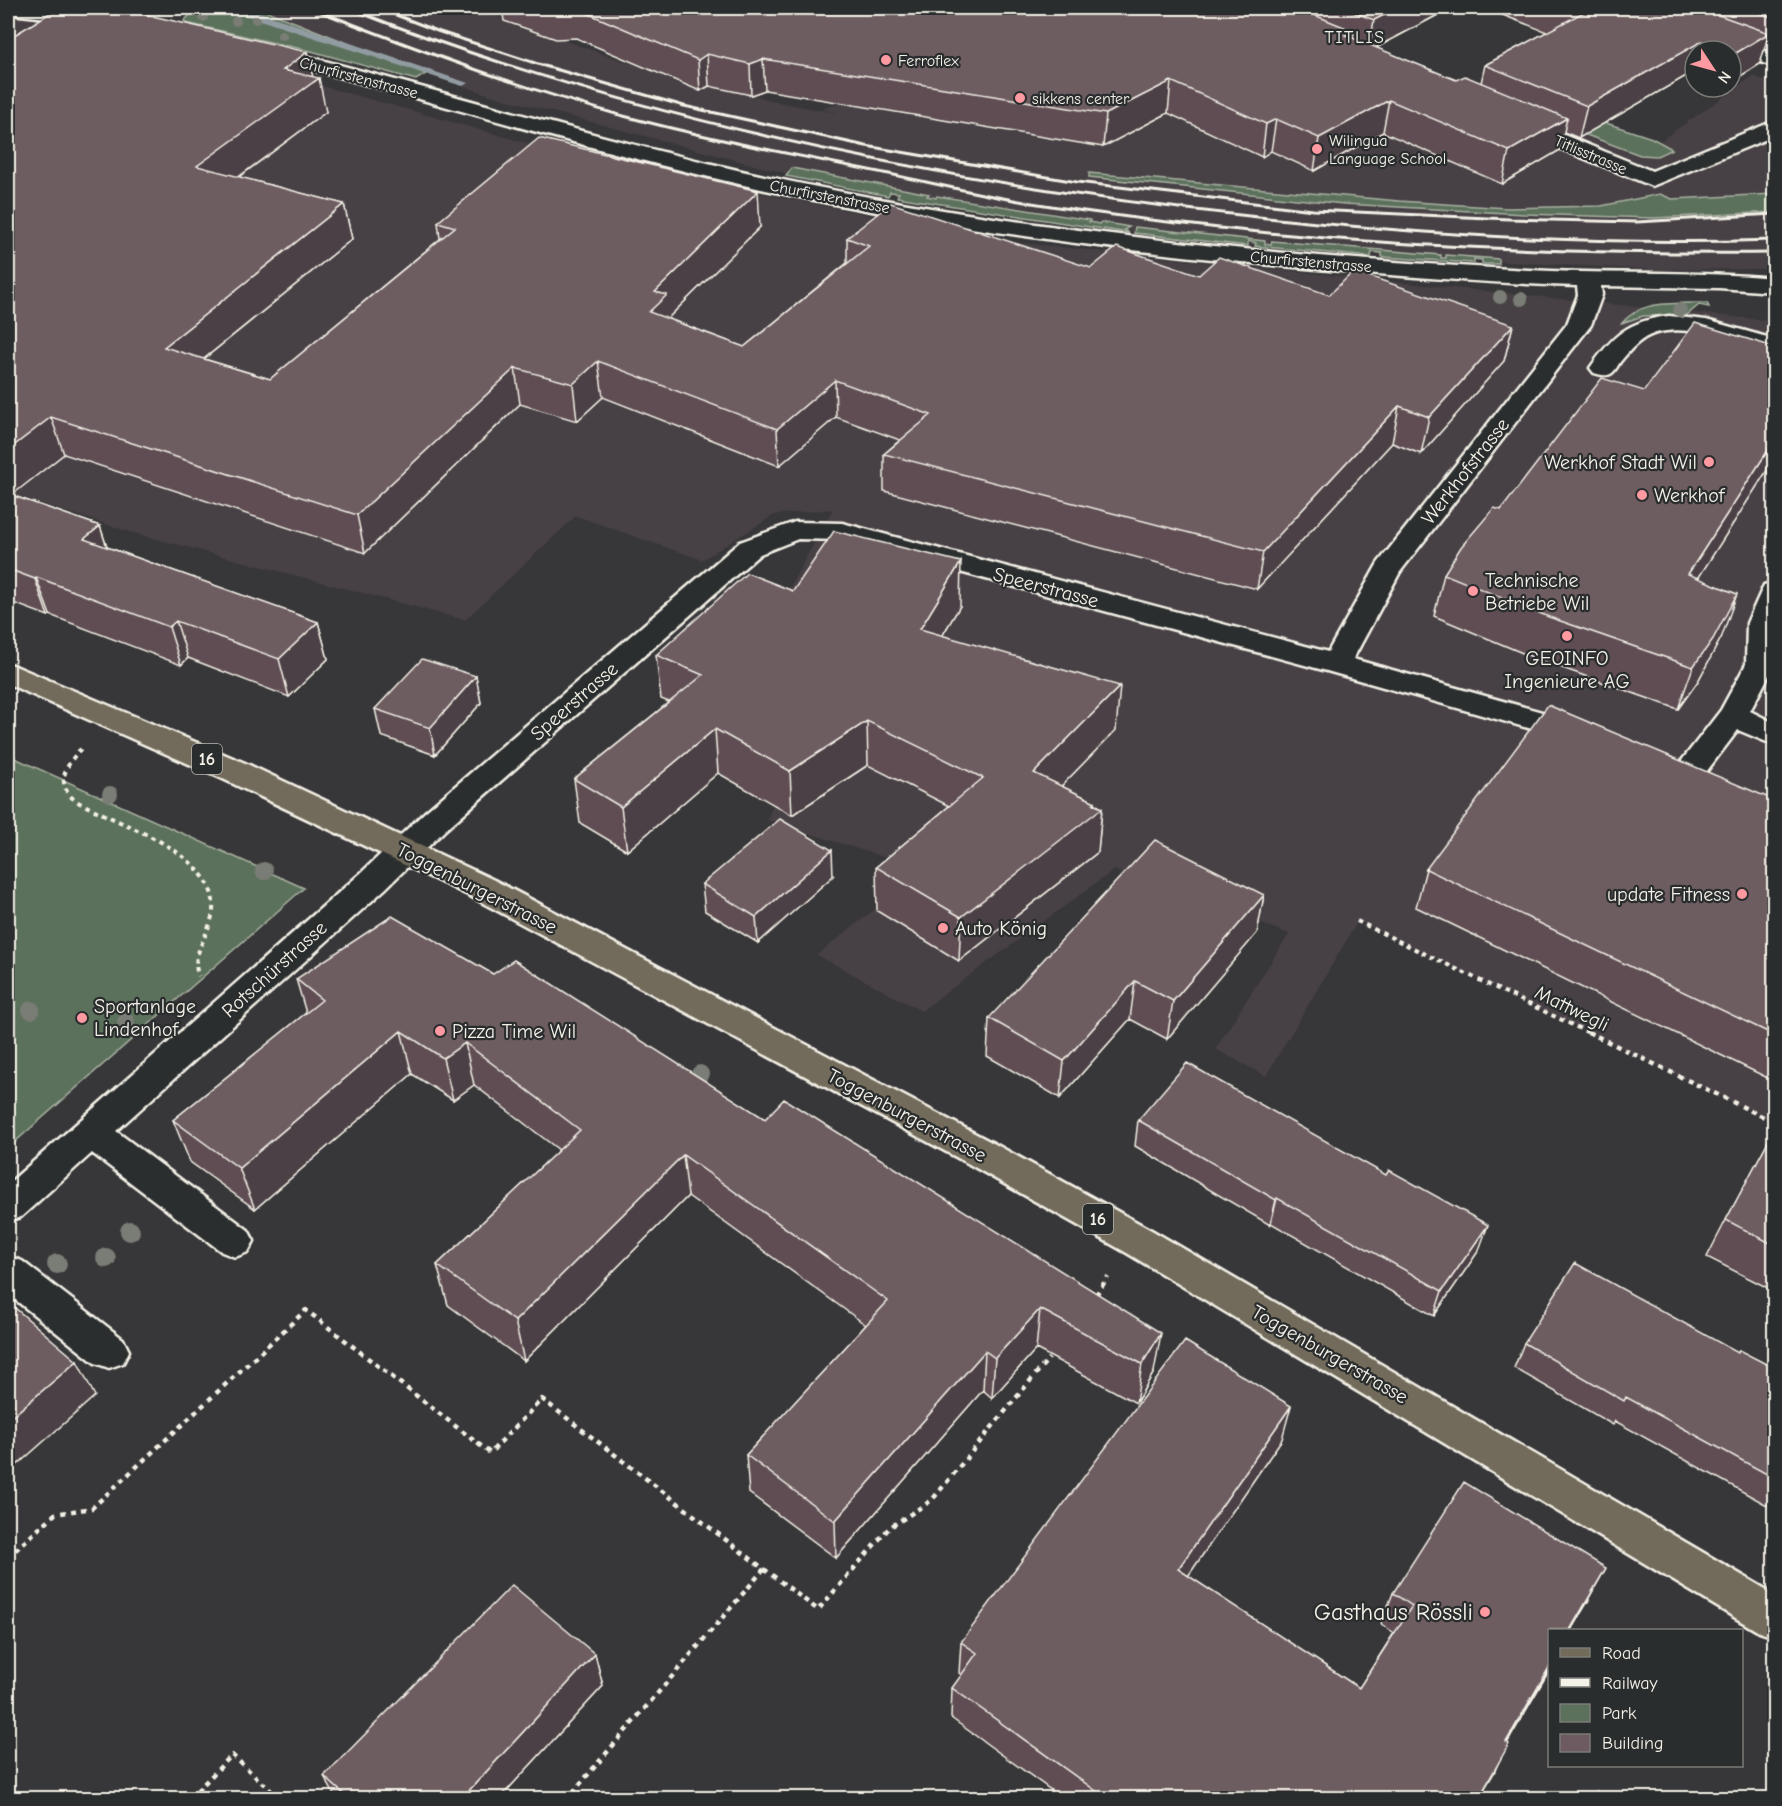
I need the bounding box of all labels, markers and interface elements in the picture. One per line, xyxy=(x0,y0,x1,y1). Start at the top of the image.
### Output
district label: TITLIS xyxy=(1325,27,1385,48)
north arrow xyxy=(1683,39,1743,99)
place label: Ferroflex xyxy=(898,52,959,70)
marker: Ferroflex xyxy=(879,53,893,67)
street label: Churfirstenstrasse xyxy=(298,54,420,102)
text: N xyxy=(1714,68,1735,87)
place label: sikkens center xyxy=(1032,90,1130,108)
marker: sikkens center xyxy=(1013,91,1027,105)
place label: Wilingua Language School xyxy=(1329,132,1446,168)
street label: Titlisstrasse xyxy=(1552,132,1630,178)
marker: Wilingua Language School xyxy=(1310,142,1324,156)
street label: Churfirstenstrasse xyxy=(768,177,891,217)
street label: Churfirstenstrasse xyxy=(1249,248,1372,276)
street label: Werkhofstrasse xyxy=(1417,413,1514,529)
place label: Werkhof Stadt Wil xyxy=(1544,451,1697,474)
marker: Werkhof Stadt Wil xyxy=(1702,455,1716,469)
place label: Werkhof xyxy=(1654,484,1726,507)
marker: Werkhof xyxy=(1635,488,1649,502)
street label: Speerstrasse xyxy=(991,562,1101,613)
place label: Technische Betriebe Wil xyxy=(1485,569,1589,615)
marker: Technische Betriebe Wil xyxy=(1466,584,1480,598)
marker: GEOINFO Ingenieure AG xyxy=(1560,629,1574,643)
place label: GEOINFO Ingenieure AG xyxy=(1504,647,1630,693)
street label: Speerstrasse xyxy=(526,657,623,746)
road number: 16 xyxy=(192,744,222,774)
street label: Toggenburgerstrasse xyxy=(393,838,561,939)
place label: update Fitness xyxy=(1607,883,1730,906)
marker: update Fitness xyxy=(1735,887,1749,901)
street label: Rotschürstrasse xyxy=(217,916,331,1022)
place label: Auto König xyxy=(955,917,1047,940)
marker: Auto König xyxy=(936,921,950,935)
street label: Mattwegli xyxy=(1531,981,1613,1036)
place label: Sportanlage Lindenhof xyxy=(94,995,196,1041)
marker: Sportanlage Lindenhof xyxy=(75,1011,89,1025)
place label: Pizza Time Wil xyxy=(452,1020,576,1043)
marker: Pizza Time Wil xyxy=(433,1024,447,1038)
street label: Toggenburgerstrasse xyxy=(823,1064,990,1167)
road number: 16 xyxy=(1083,1204,1113,1234)
street label: Toggenburgerstrasse xyxy=(1247,1300,1412,1409)
place label: Gasthaus Rössli xyxy=(1314,1598,1473,1626)
marker: Gasthaus Rössli xyxy=(1478,1605,1492,1619)
legend xyxy=(1548,1629,1743,1767)
text: Road xyxy=(1602,1643,1641,1664)
text: Railway xyxy=(1602,1673,1659,1694)
text: Park xyxy=(1602,1703,1637,1724)
text: Building xyxy=(1602,1733,1664,1754)

